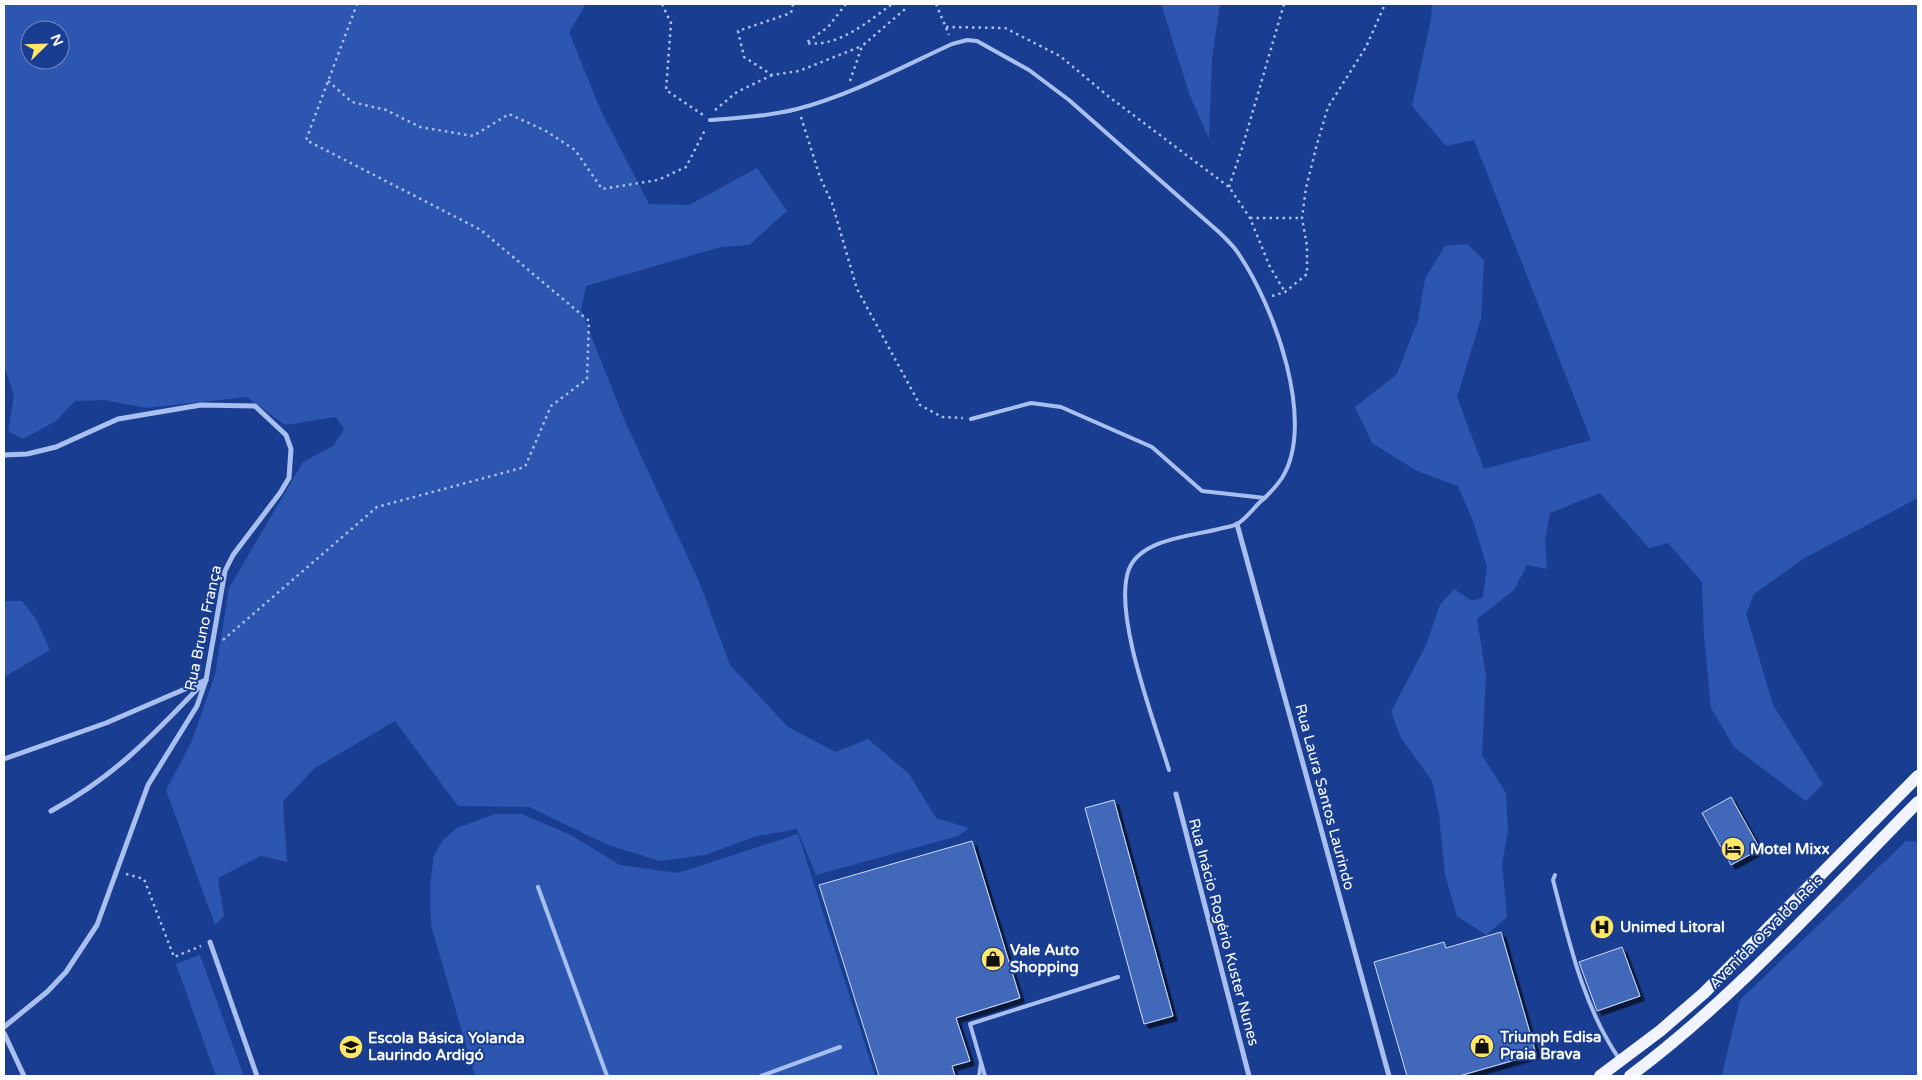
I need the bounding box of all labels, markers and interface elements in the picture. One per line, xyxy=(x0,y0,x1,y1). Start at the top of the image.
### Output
north arrow xyxy=(20,20,70,70)
text: N xyxy=(46,32,67,49)
street label: Rua Bruno França xyxy=(181,564,225,692)
street label: Rua Laura Santos Laurindo xyxy=(1291,702,1359,892)
street label: Rua Inácio Rogério Kuster Nunes xyxy=(1185,816,1263,1048)
hotel icon: Motel Mixx xyxy=(1720,836,1746,862)
place label: Motel Mixx xyxy=(1750,840,1830,858)
street label: Avenida Osvaldo Reis xyxy=(1705,871,1827,993)
hospital icon: Unimed Litoral xyxy=(1589,914,1615,940)
place label: Unimed Litoral xyxy=(1620,918,1725,936)
place label: Vale Auto Shopping xyxy=(1010,941,1079,977)
shop icon: Vale Auto Shopping xyxy=(980,946,1006,972)
place label: Triumph Edisa Praia Brava xyxy=(1499,1028,1601,1063)
place label: Escola Básica Yolanda Laurindo Ardigó xyxy=(368,1029,525,1065)
shop icon: Triumph Edisa Praia Brava xyxy=(1469,1033,1495,1059)
school or university icon: Escola Básica Yolanda Laurindo Ardigó xyxy=(338,1034,364,1060)

